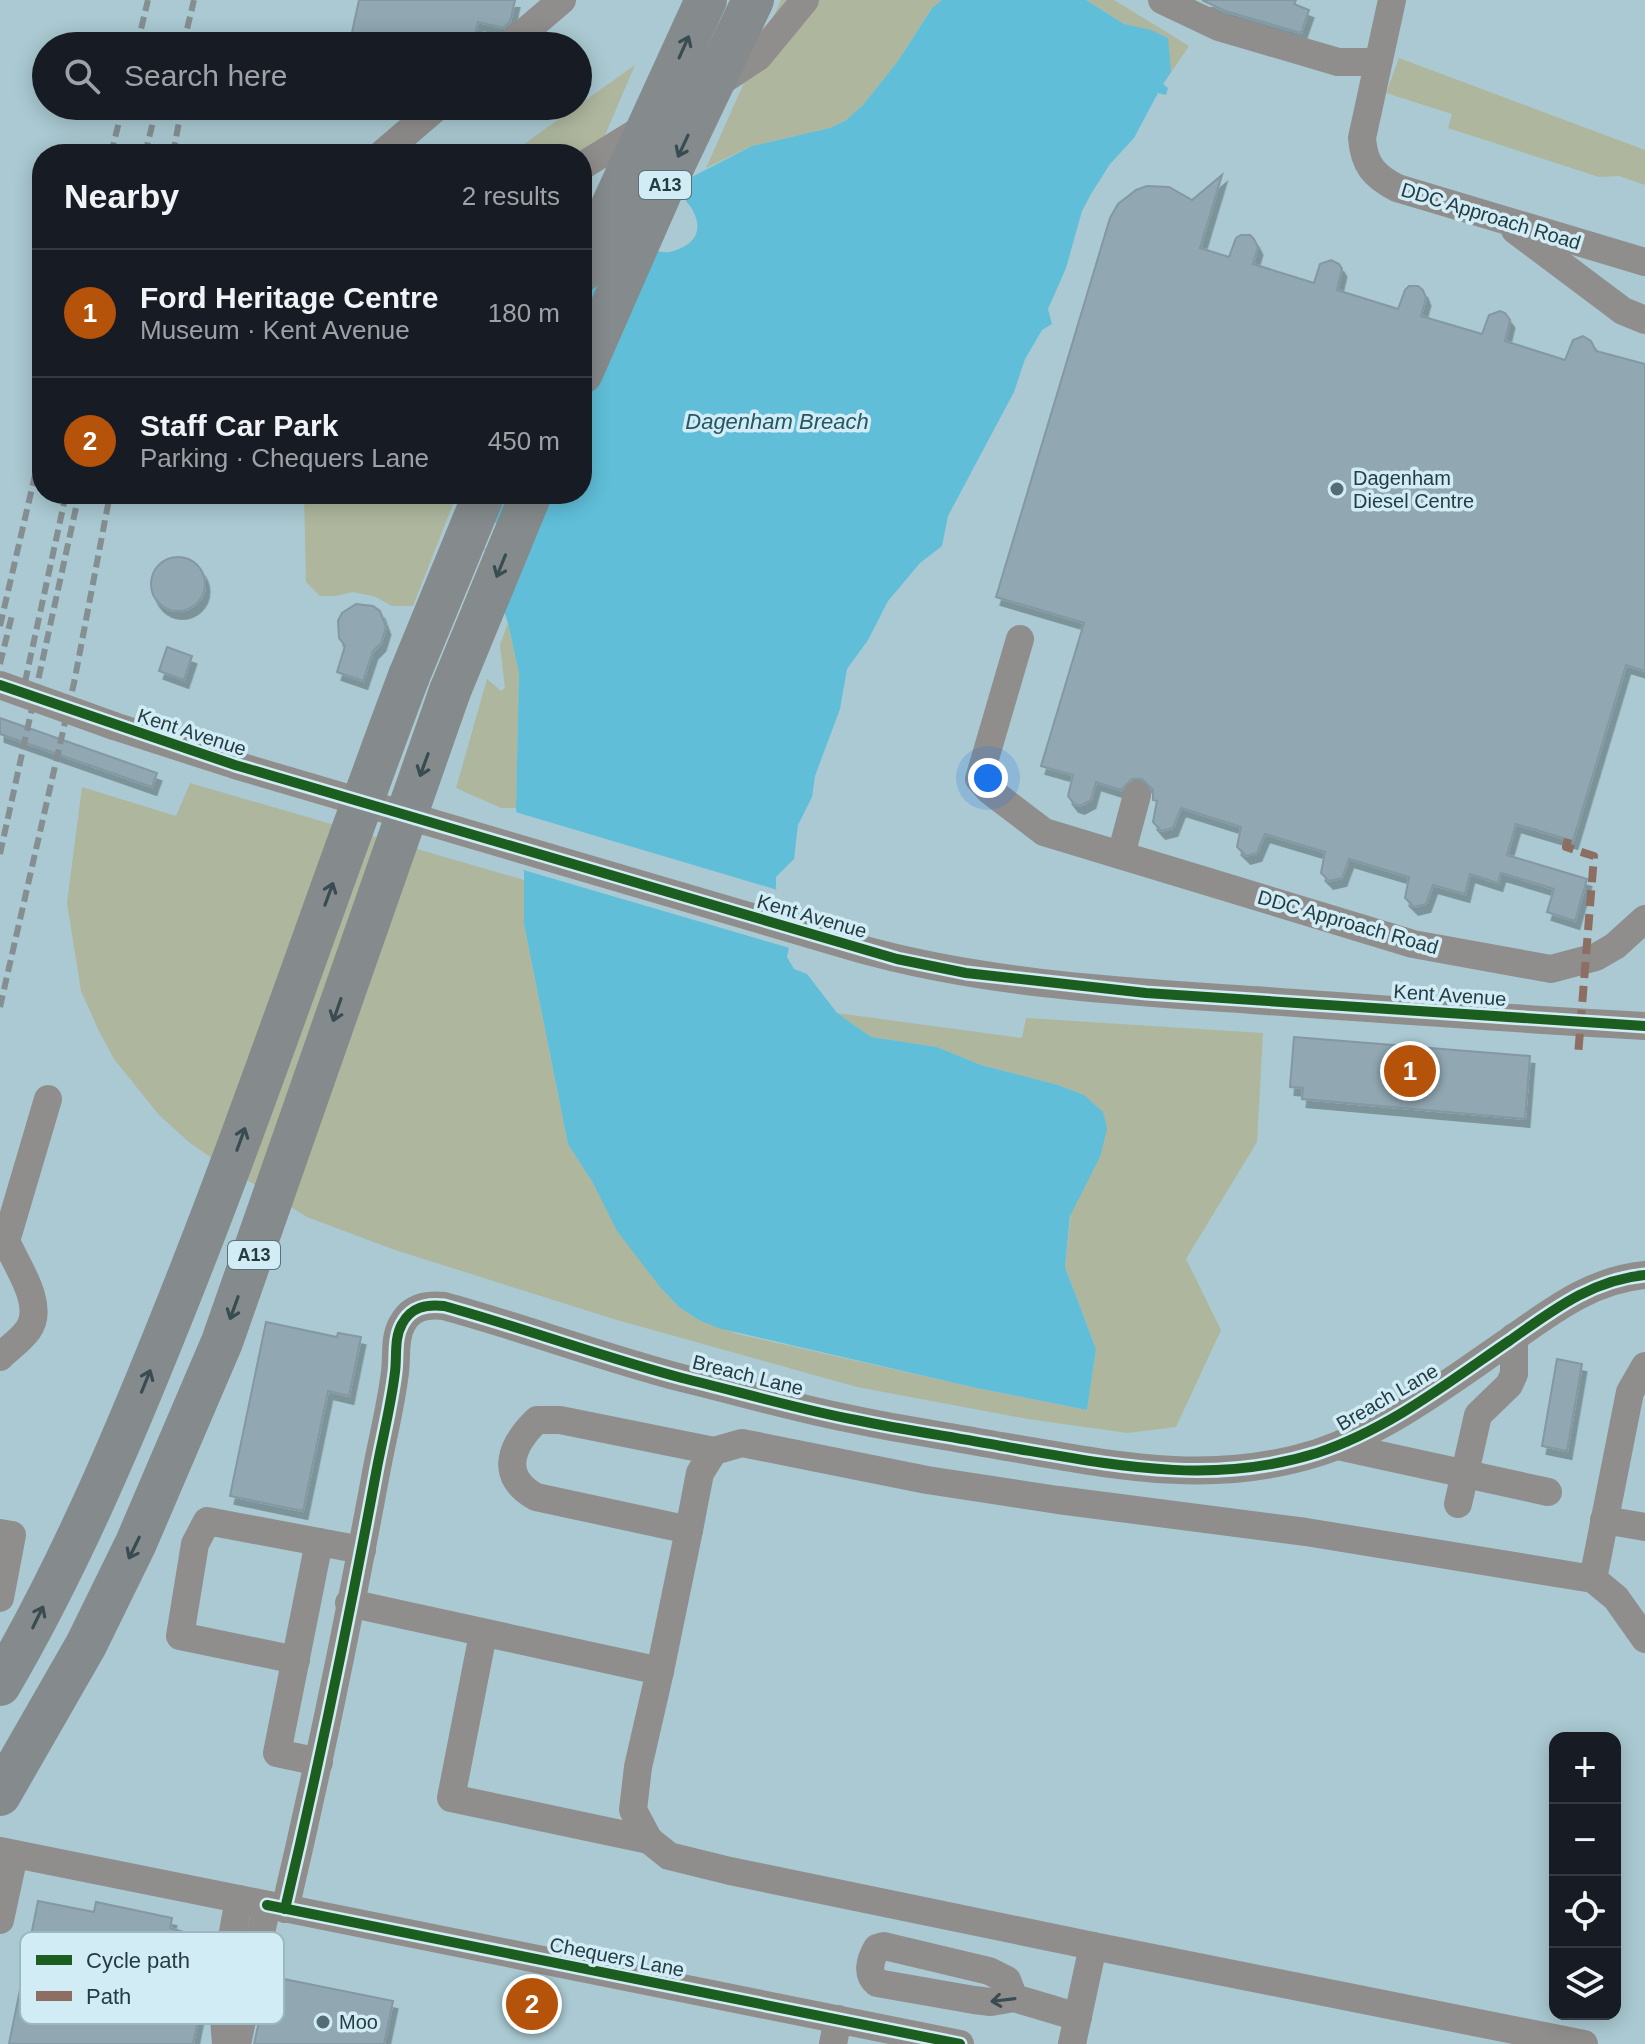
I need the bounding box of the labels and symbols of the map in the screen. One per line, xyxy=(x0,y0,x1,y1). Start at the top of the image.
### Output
one-way arrow xyxy=(677,36,692,60)
one-way arrow xyxy=(675,134,690,158)
road number: A13 xyxy=(639,171,691,199)
street label: DDC Approach Road xyxy=(1398,178,1584,254)
water label: Dagenham Breach xyxy=(685,409,869,434)
place label: Dagenham Diesel Centre xyxy=(1353,467,1474,512)
marker: Dagenham Diesel Centre xyxy=(1328,480,1346,498)
one-way arrow xyxy=(493,553,508,578)
street label: Kent Avenue xyxy=(135,704,249,760)
one-way arrow xyxy=(416,752,430,776)
your location xyxy=(968,758,1008,798)
one-way arrow xyxy=(323,883,337,907)
street label: DDC Approach Road xyxy=(1255,886,1441,958)
street label: Kent Avenue xyxy=(755,890,869,942)
street label: Kent Avenue xyxy=(1393,980,1507,1010)
one-way arrow xyxy=(329,997,344,1022)
pin: 1 xyxy=(1384,1041,1436,1101)
one-way arrow xyxy=(235,1127,250,1152)
road number: A13 xyxy=(228,1241,280,1269)
one-way arrow xyxy=(226,1296,241,1321)
street label: Breach Lane xyxy=(690,1351,806,1399)
street label: Breach Lane xyxy=(1332,1359,1442,1435)
one-way arrow xyxy=(140,1369,155,1394)
one-way arrow xyxy=(126,1536,141,1560)
one-way arrow xyxy=(31,1606,46,1630)
legend xyxy=(20,1932,284,2024)
street label: Chequers Lane xyxy=(548,1933,686,1981)
text: Cycle path xyxy=(86,1948,190,1973)
pin: 2 xyxy=(506,1974,558,2034)
text: Path xyxy=(86,1984,131,2009)
one-way arrow xyxy=(990,1993,1016,2008)
place label: Moo xyxy=(339,2011,378,2033)
marker: Moo xyxy=(314,2013,332,2031)

